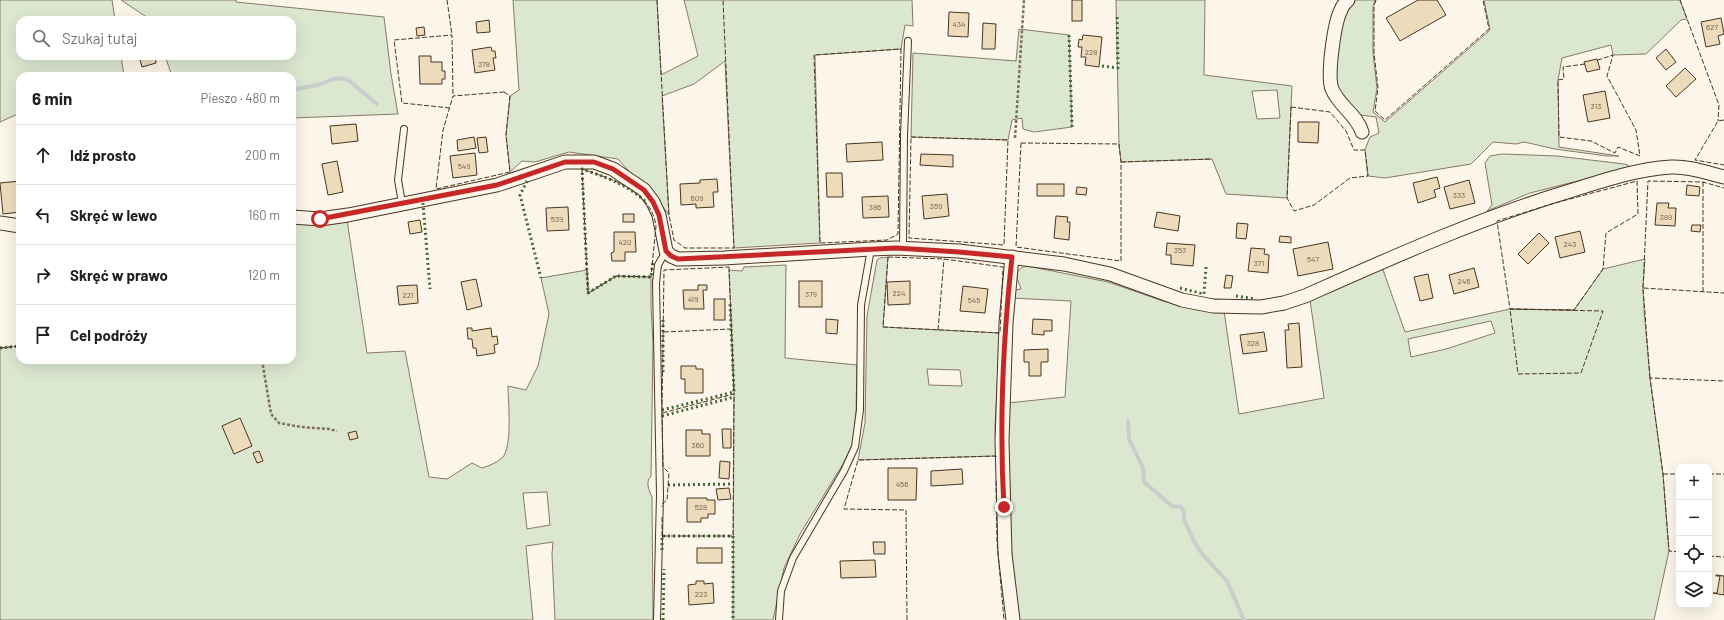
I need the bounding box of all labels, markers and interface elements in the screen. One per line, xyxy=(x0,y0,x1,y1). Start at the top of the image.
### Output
search box xyxy=(16,16,296,60)
house number: 434 xyxy=(953,19,965,29)
house number: 627 xyxy=(1706,22,1718,32)
icon: search xyxy=(30,27,52,49)
text: Szukaj tutaj xyxy=(62,29,138,47)
house number: 228 xyxy=(1085,47,1097,57)
house number: 378 xyxy=(478,59,490,69)
text: 6 min xyxy=(32,88,72,108)
text: Pieszo · 480 m xyxy=(200,90,280,106)
house number: 313 xyxy=(1591,101,1601,111)
icon: ahead xyxy=(32,144,54,166)
text: Idź prosto xyxy=(70,146,136,164)
text: 200 m xyxy=(245,147,280,163)
house number: 549 xyxy=(458,161,470,171)
house number: 333 xyxy=(1453,190,1465,200)
house number: 609 xyxy=(691,193,703,203)
house number: 359 xyxy=(930,201,942,211)
house number: 386 xyxy=(869,202,881,212)
icon: left xyxy=(32,204,54,226)
text: Skręć w lewo xyxy=(70,206,157,224)
text: 160 m xyxy=(248,207,280,223)
route start xyxy=(311,210,329,228)
house number: 389 xyxy=(1660,212,1672,222)
house number: 539 xyxy=(551,214,563,224)
house number: 420 xyxy=(618,237,632,247)
house number: 243 xyxy=(1564,239,1576,249)
house number: 353 xyxy=(1174,245,1186,255)
house number: 547 xyxy=(1307,254,1319,264)
house number: 371 xyxy=(1254,258,1265,268)
icon: right xyxy=(32,264,54,286)
text: Skręć w prawo xyxy=(70,266,168,284)
text: 120 m xyxy=(248,267,280,283)
house number: 246 xyxy=(1458,276,1470,286)
house number: 224 xyxy=(893,288,905,298)
house number: 379 xyxy=(805,289,817,299)
house number: 221 xyxy=(402,290,414,300)
house number: 419 xyxy=(688,294,698,304)
house number: 545 xyxy=(968,295,980,305)
icon: arrive xyxy=(32,324,54,346)
text: Cel podróży xyxy=(70,326,148,344)
house number: 328 xyxy=(1247,338,1259,348)
house number: 360 xyxy=(692,440,704,450)
map controls xyxy=(1676,464,1712,608)
button: + xyxy=(1676,464,1712,500)
house number: 456 xyxy=(896,479,908,489)
route end xyxy=(995,498,1013,516)
button: − xyxy=(1676,500,1712,536)
house number: 528 xyxy=(695,502,707,512)
button: locate xyxy=(1676,536,1712,572)
button: layers xyxy=(1676,572,1712,608)
house number: 223 xyxy=(695,589,707,599)

